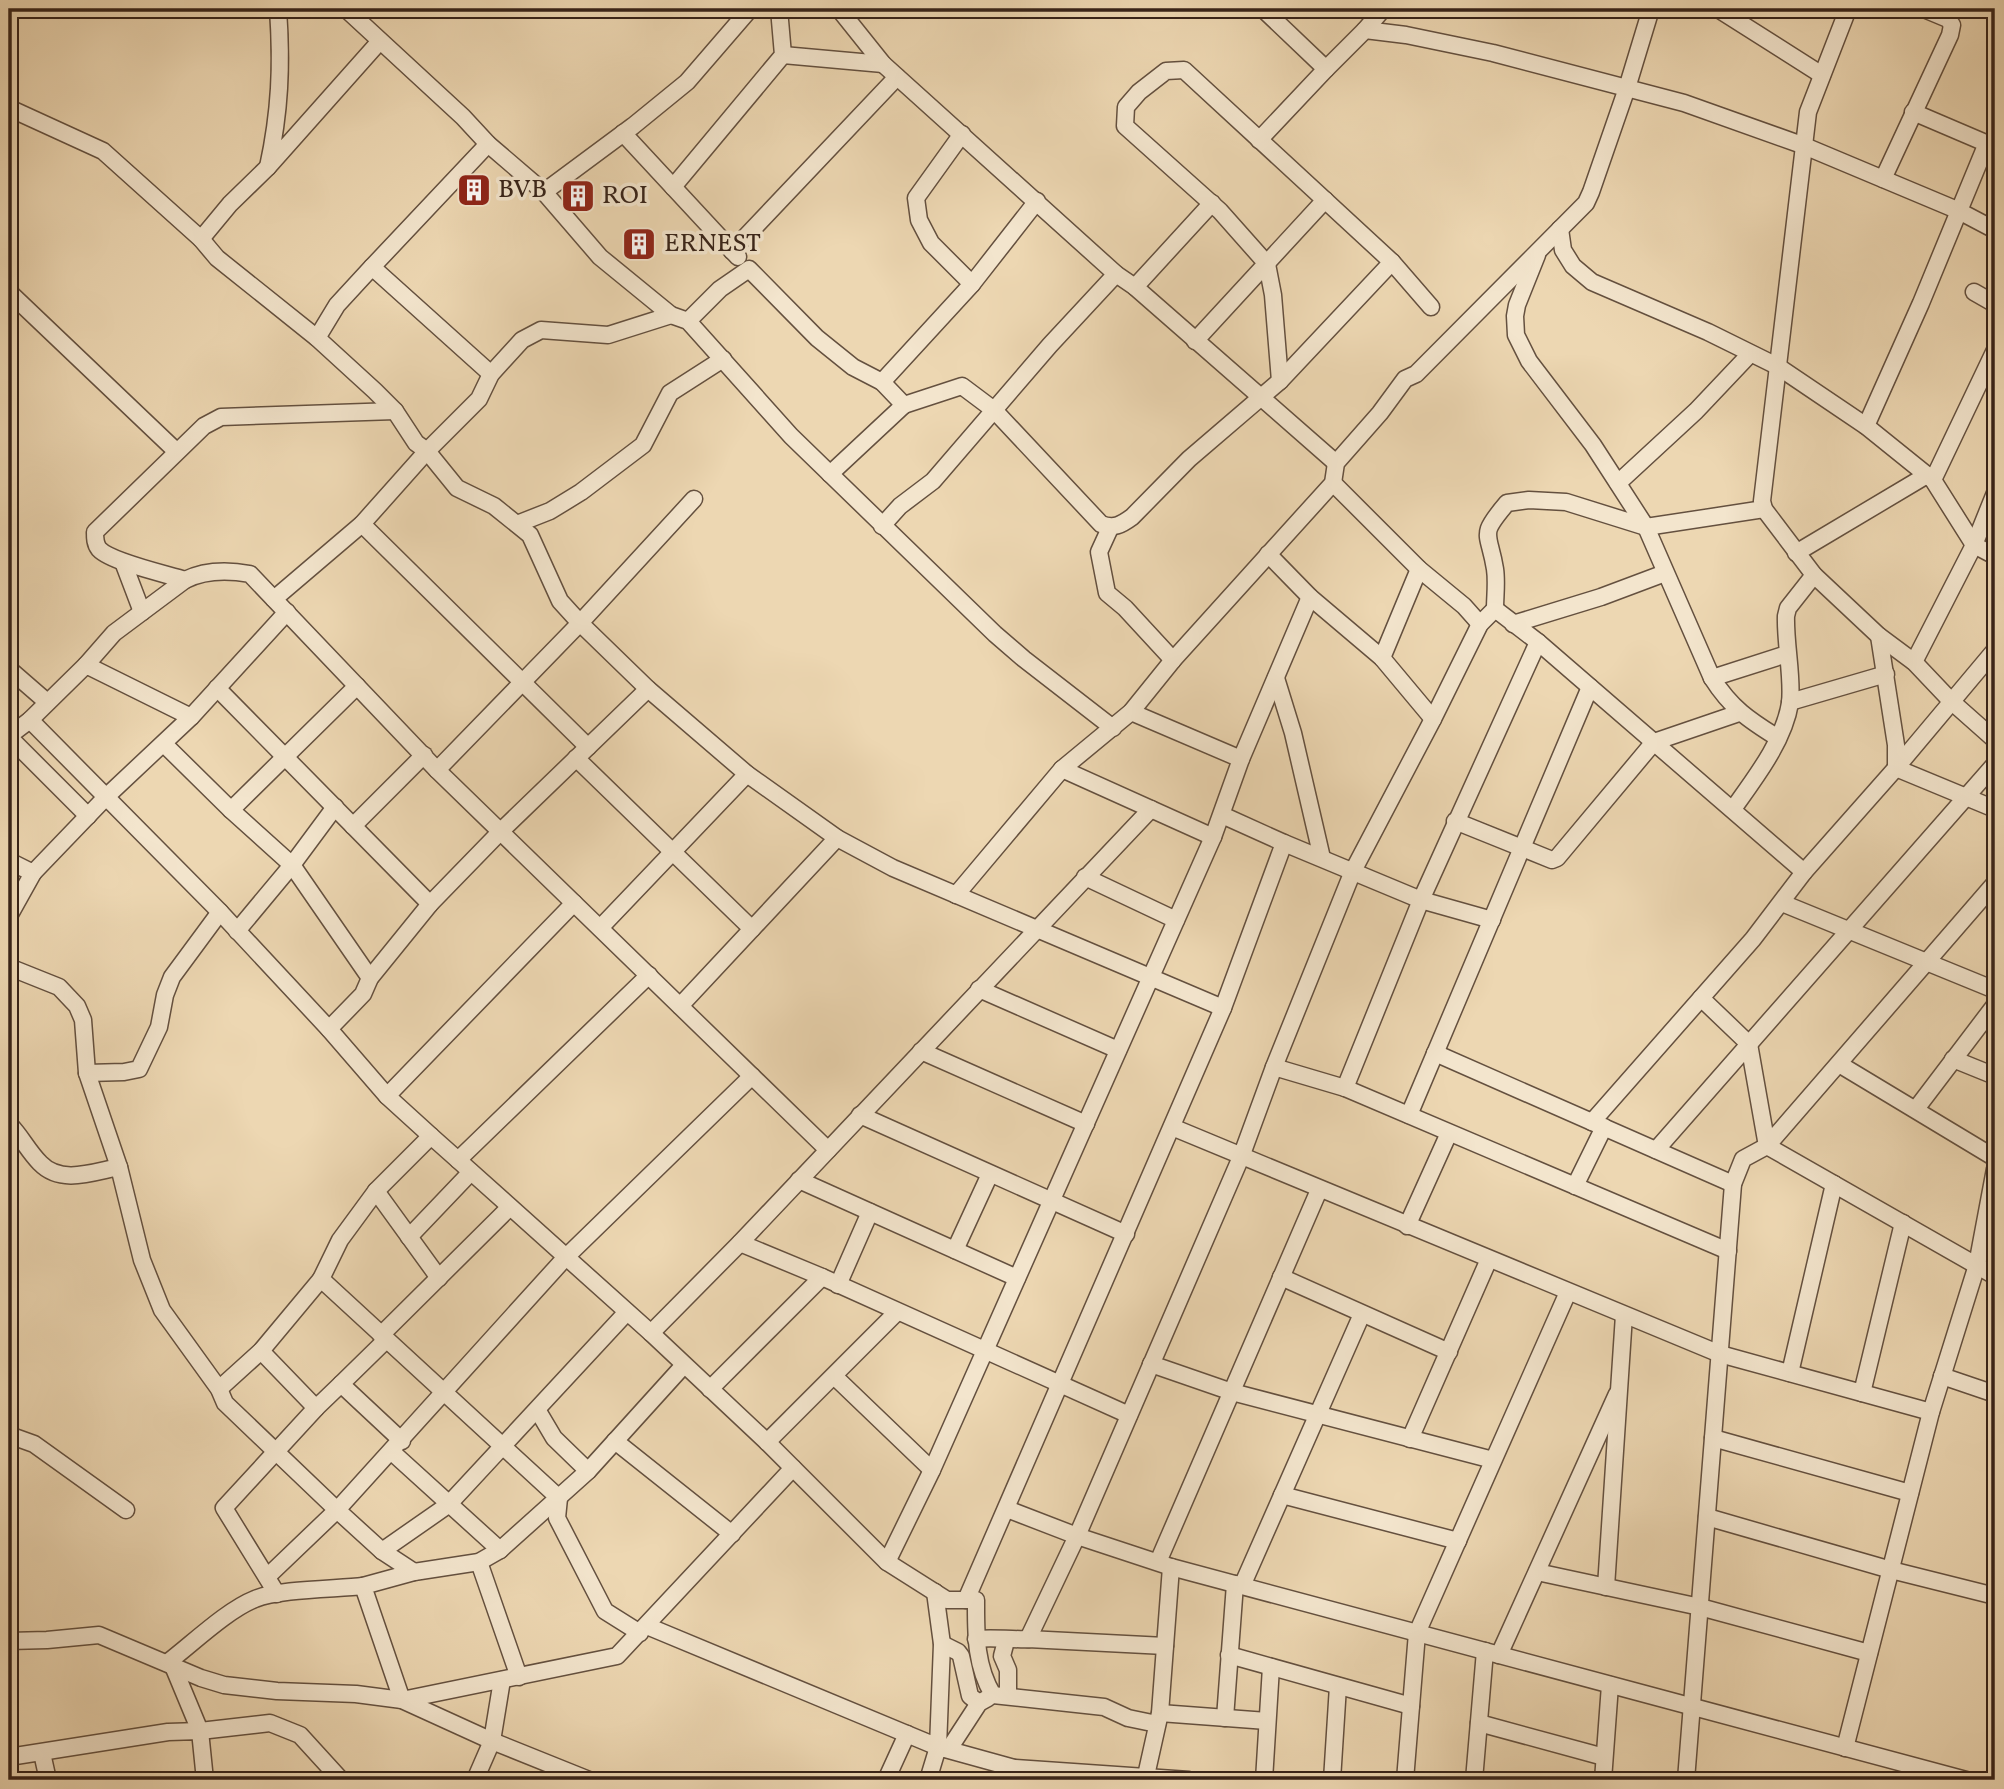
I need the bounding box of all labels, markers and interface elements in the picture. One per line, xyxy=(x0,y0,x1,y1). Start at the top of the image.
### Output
building icon: BVB xyxy=(455,171,493,209)
place label: BVB xyxy=(498,172,547,208)
building icon: ROI xyxy=(559,177,597,215)
place label: ROI xyxy=(602,178,648,214)
building icon: ERNEST xyxy=(620,225,658,263)
place label: ERNEST xyxy=(664,226,761,262)

